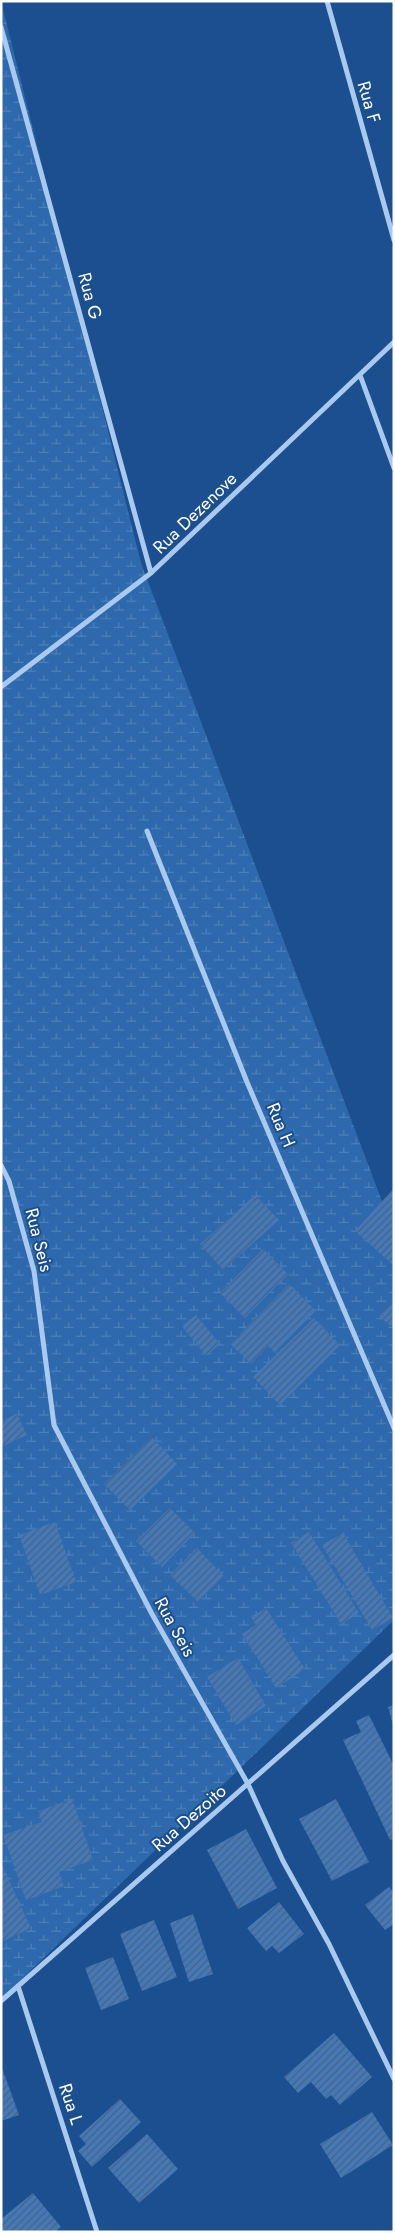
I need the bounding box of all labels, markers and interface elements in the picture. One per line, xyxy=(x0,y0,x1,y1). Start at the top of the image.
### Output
street label: Rua F xyxy=(351,78,387,126)
street label: Rua G xyxy=(71,270,109,322)
street label: Rua Dezenove xyxy=(147,466,243,560)
street label: Rua H xyxy=(260,1099,302,1151)
street label: Rua Seis xyxy=(19,1205,59,1275)
street label: Rua Seis xyxy=(148,1592,202,1662)
street label: Rua Dezoito xyxy=(146,1778,232,1858)
street label: Rua L xyxy=(52,2080,90,2128)

